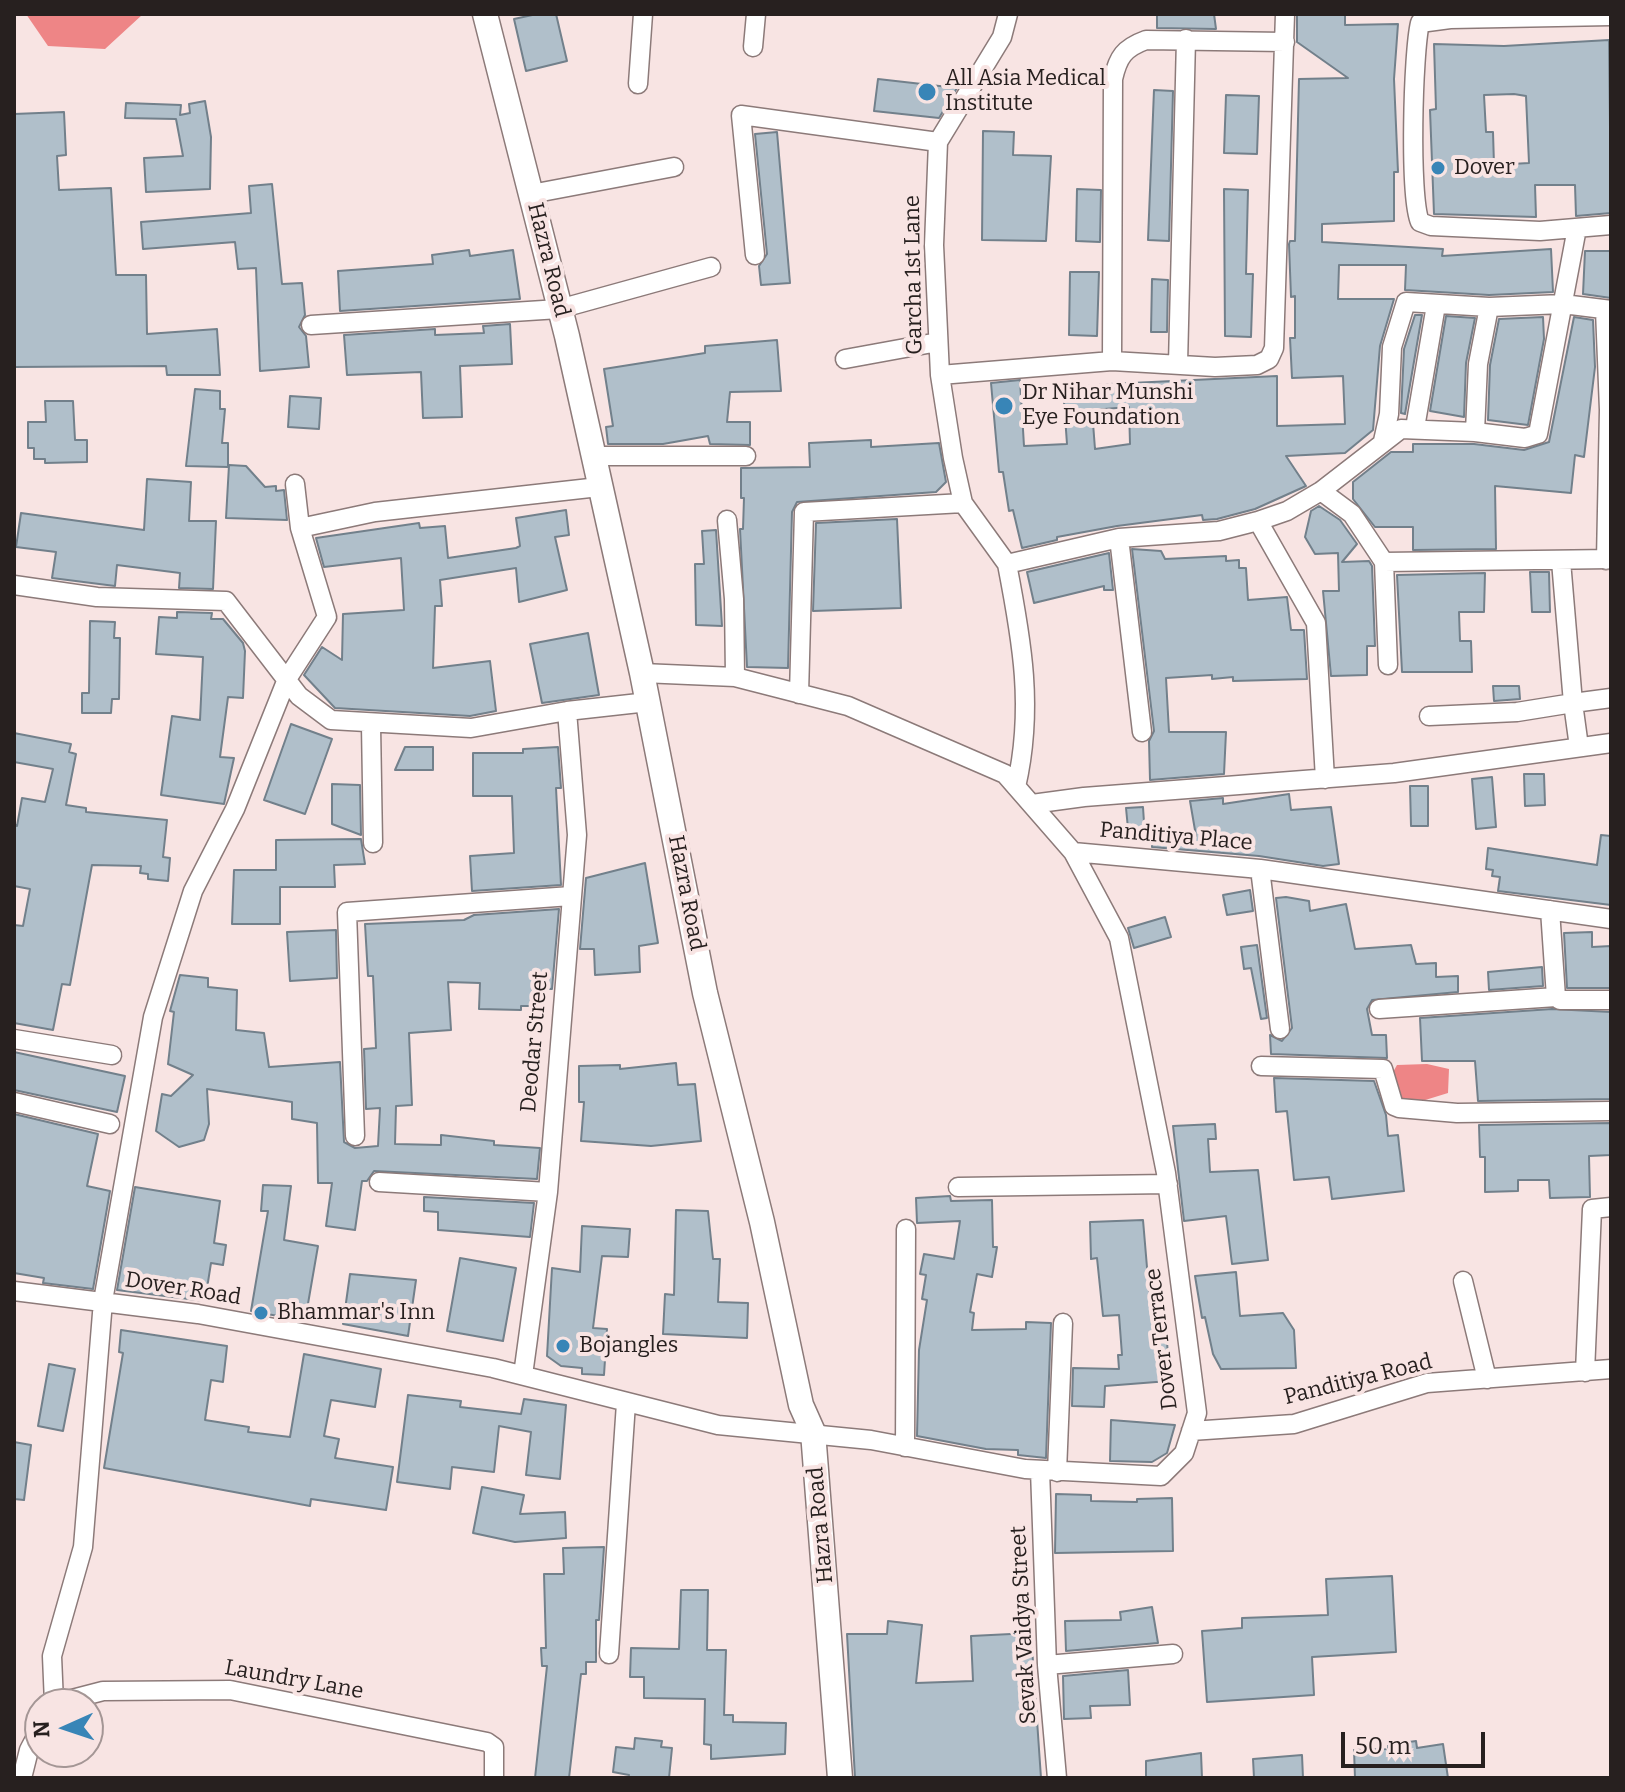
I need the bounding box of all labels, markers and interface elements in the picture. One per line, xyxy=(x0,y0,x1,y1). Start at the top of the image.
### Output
place label: All Asia Medical Institute xyxy=(945,66,1106,118)
marker: All Asia Medical Institute xyxy=(916,81,938,103)
place label: Dover xyxy=(1454,155,1515,181)
marker: Dover xyxy=(1429,159,1447,177)
street label: Garcha 1st Lane xyxy=(899,195,929,355)
street label: Hazra Road xyxy=(521,200,575,320)
place label: Dr Nihar Munshi Eye Foundation xyxy=(1022,380,1193,432)
marker: Dr Nihar Munshi Eye Foundation xyxy=(993,395,1015,417)
street label: Panditiya Place xyxy=(1098,817,1254,857)
street label: Hazra Road xyxy=(662,833,710,953)
street label: Deodar Street xyxy=(516,970,554,1114)
street label: Dover Road xyxy=(123,1267,243,1311)
street label: Dover Terrace xyxy=(1140,1267,1184,1411)
place label: Bhammar's Inn xyxy=(277,1300,435,1326)
marker: Bhammar's Inn xyxy=(252,1304,270,1322)
place label: Bojangles xyxy=(579,1333,678,1359)
marker: Bojangles xyxy=(554,1337,572,1355)
street label: Panditiya Road xyxy=(1281,1349,1435,1411)
street label: Hazra Road xyxy=(803,1466,839,1584)
street label: Sevak Vaidya Street xyxy=(1006,1525,1042,1725)
street label: Laundry Lane xyxy=(223,1655,365,1705)
north arrow xyxy=(24,1688,104,1768)
scale bar xyxy=(1345,1716,1489,1766)
text: N xyxy=(28,1720,55,1738)
text: 50 m xyxy=(1355,1732,1411,1760)

